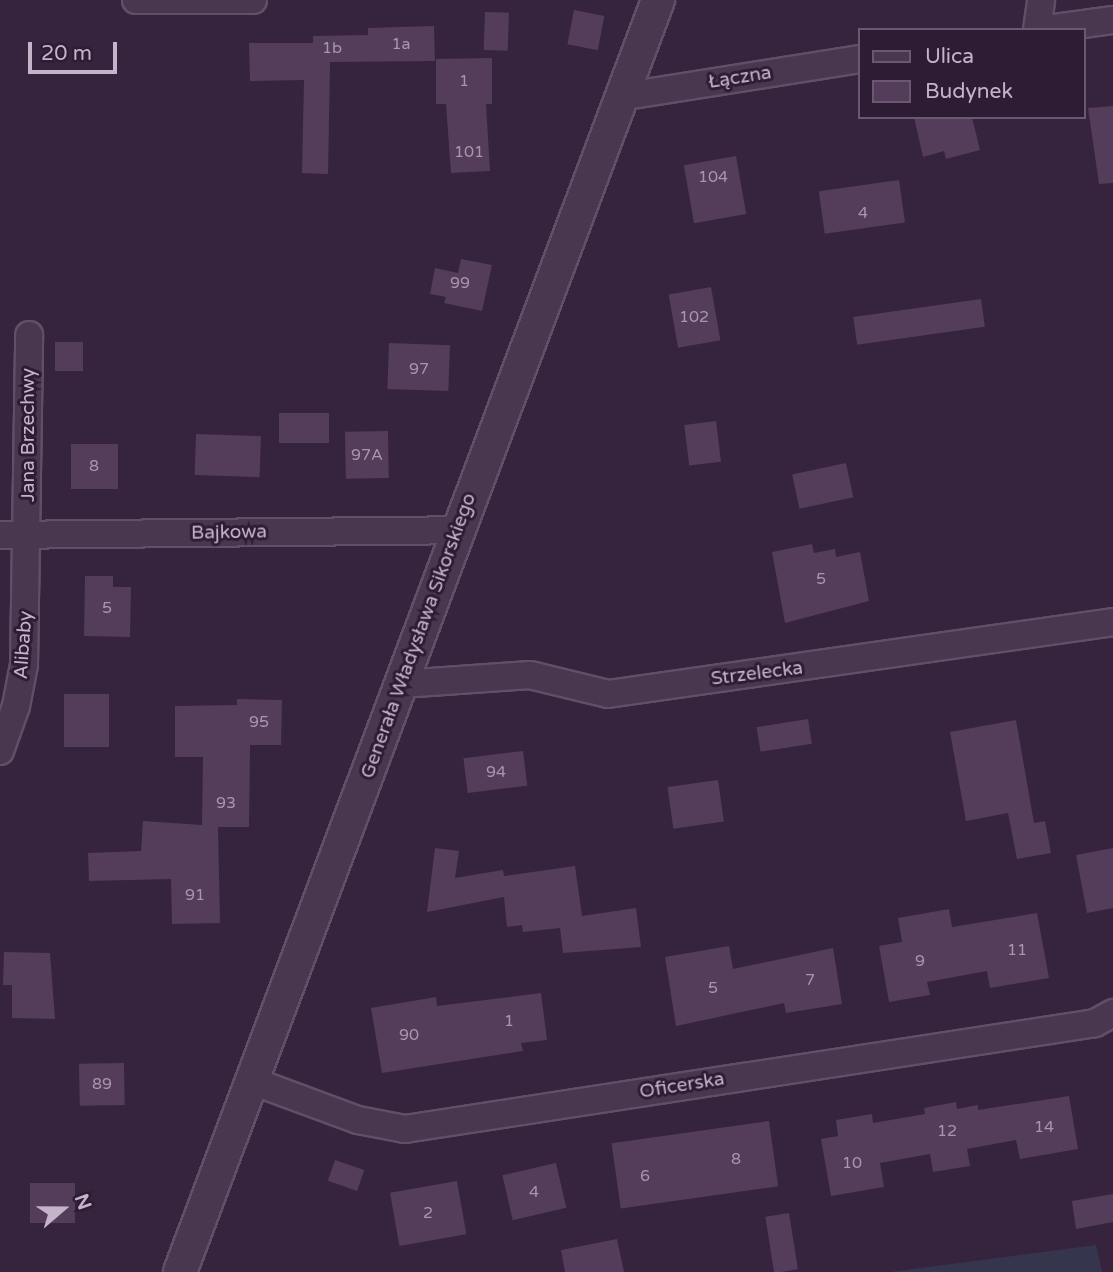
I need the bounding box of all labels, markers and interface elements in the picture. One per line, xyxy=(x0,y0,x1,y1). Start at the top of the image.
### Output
scale bar xyxy=(32,28,121,72)
legend xyxy=(858,28,1085,119)
house number: 1a xyxy=(391,34,411,54)
house number: 1b xyxy=(322,38,342,58)
text: 20 m xyxy=(41,41,92,66)
text: Ulica xyxy=(925,44,974,69)
street label: Łączna xyxy=(707,62,773,94)
house number: 1 xyxy=(459,71,469,91)
text: Budynek xyxy=(925,79,1013,104)
house number: 101 xyxy=(454,142,484,162)
house number: 104 xyxy=(698,167,728,187)
house number: 4 xyxy=(858,203,868,223)
house number: 99 xyxy=(450,273,470,293)
house number: 102 xyxy=(679,307,709,327)
house number: 97 xyxy=(409,359,429,379)
street label: Jana Brzechwy xyxy=(18,368,40,502)
house number: 97A xyxy=(351,445,383,465)
house number: 8 xyxy=(89,456,99,476)
street label: Generała Władysława Sikorskiego xyxy=(357,490,481,782)
street label: Bajkowa xyxy=(191,521,267,545)
house number: 5 xyxy=(816,569,826,589)
house number: 5 xyxy=(102,598,112,618)
street label: Alibaby xyxy=(10,610,38,680)
street label: Strzelecka xyxy=(710,657,804,691)
house number: 95 xyxy=(249,712,269,732)
house number: 94 xyxy=(486,762,506,782)
house number: 93 xyxy=(216,793,236,813)
house number: 91 xyxy=(185,885,205,905)
house number: 11 xyxy=(1007,940,1027,960)
house number: 9 xyxy=(915,951,925,971)
house number: 7 xyxy=(805,970,815,990)
house number: 5 xyxy=(708,978,718,998)
house number: 1 xyxy=(504,1011,514,1031)
house number: 90 xyxy=(399,1025,419,1045)
street label: Oficerska xyxy=(638,1068,726,1104)
house number: 89 xyxy=(92,1074,112,1094)
house number: 14 xyxy=(1034,1117,1054,1137)
house number: 12 xyxy=(937,1121,957,1141)
house number: 8 xyxy=(731,1149,741,1169)
house number: 10 xyxy=(842,1153,862,1173)
house number: 6 xyxy=(640,1166,650,1186)
north arrow xyxy=(28,1174,98,1244)
house number: 4 xyxy=(529,1182,539,1202)
text: N xyxy=(70,1191,96,1213)
house number: 2 xyxy=(423,1203,433,1223)

